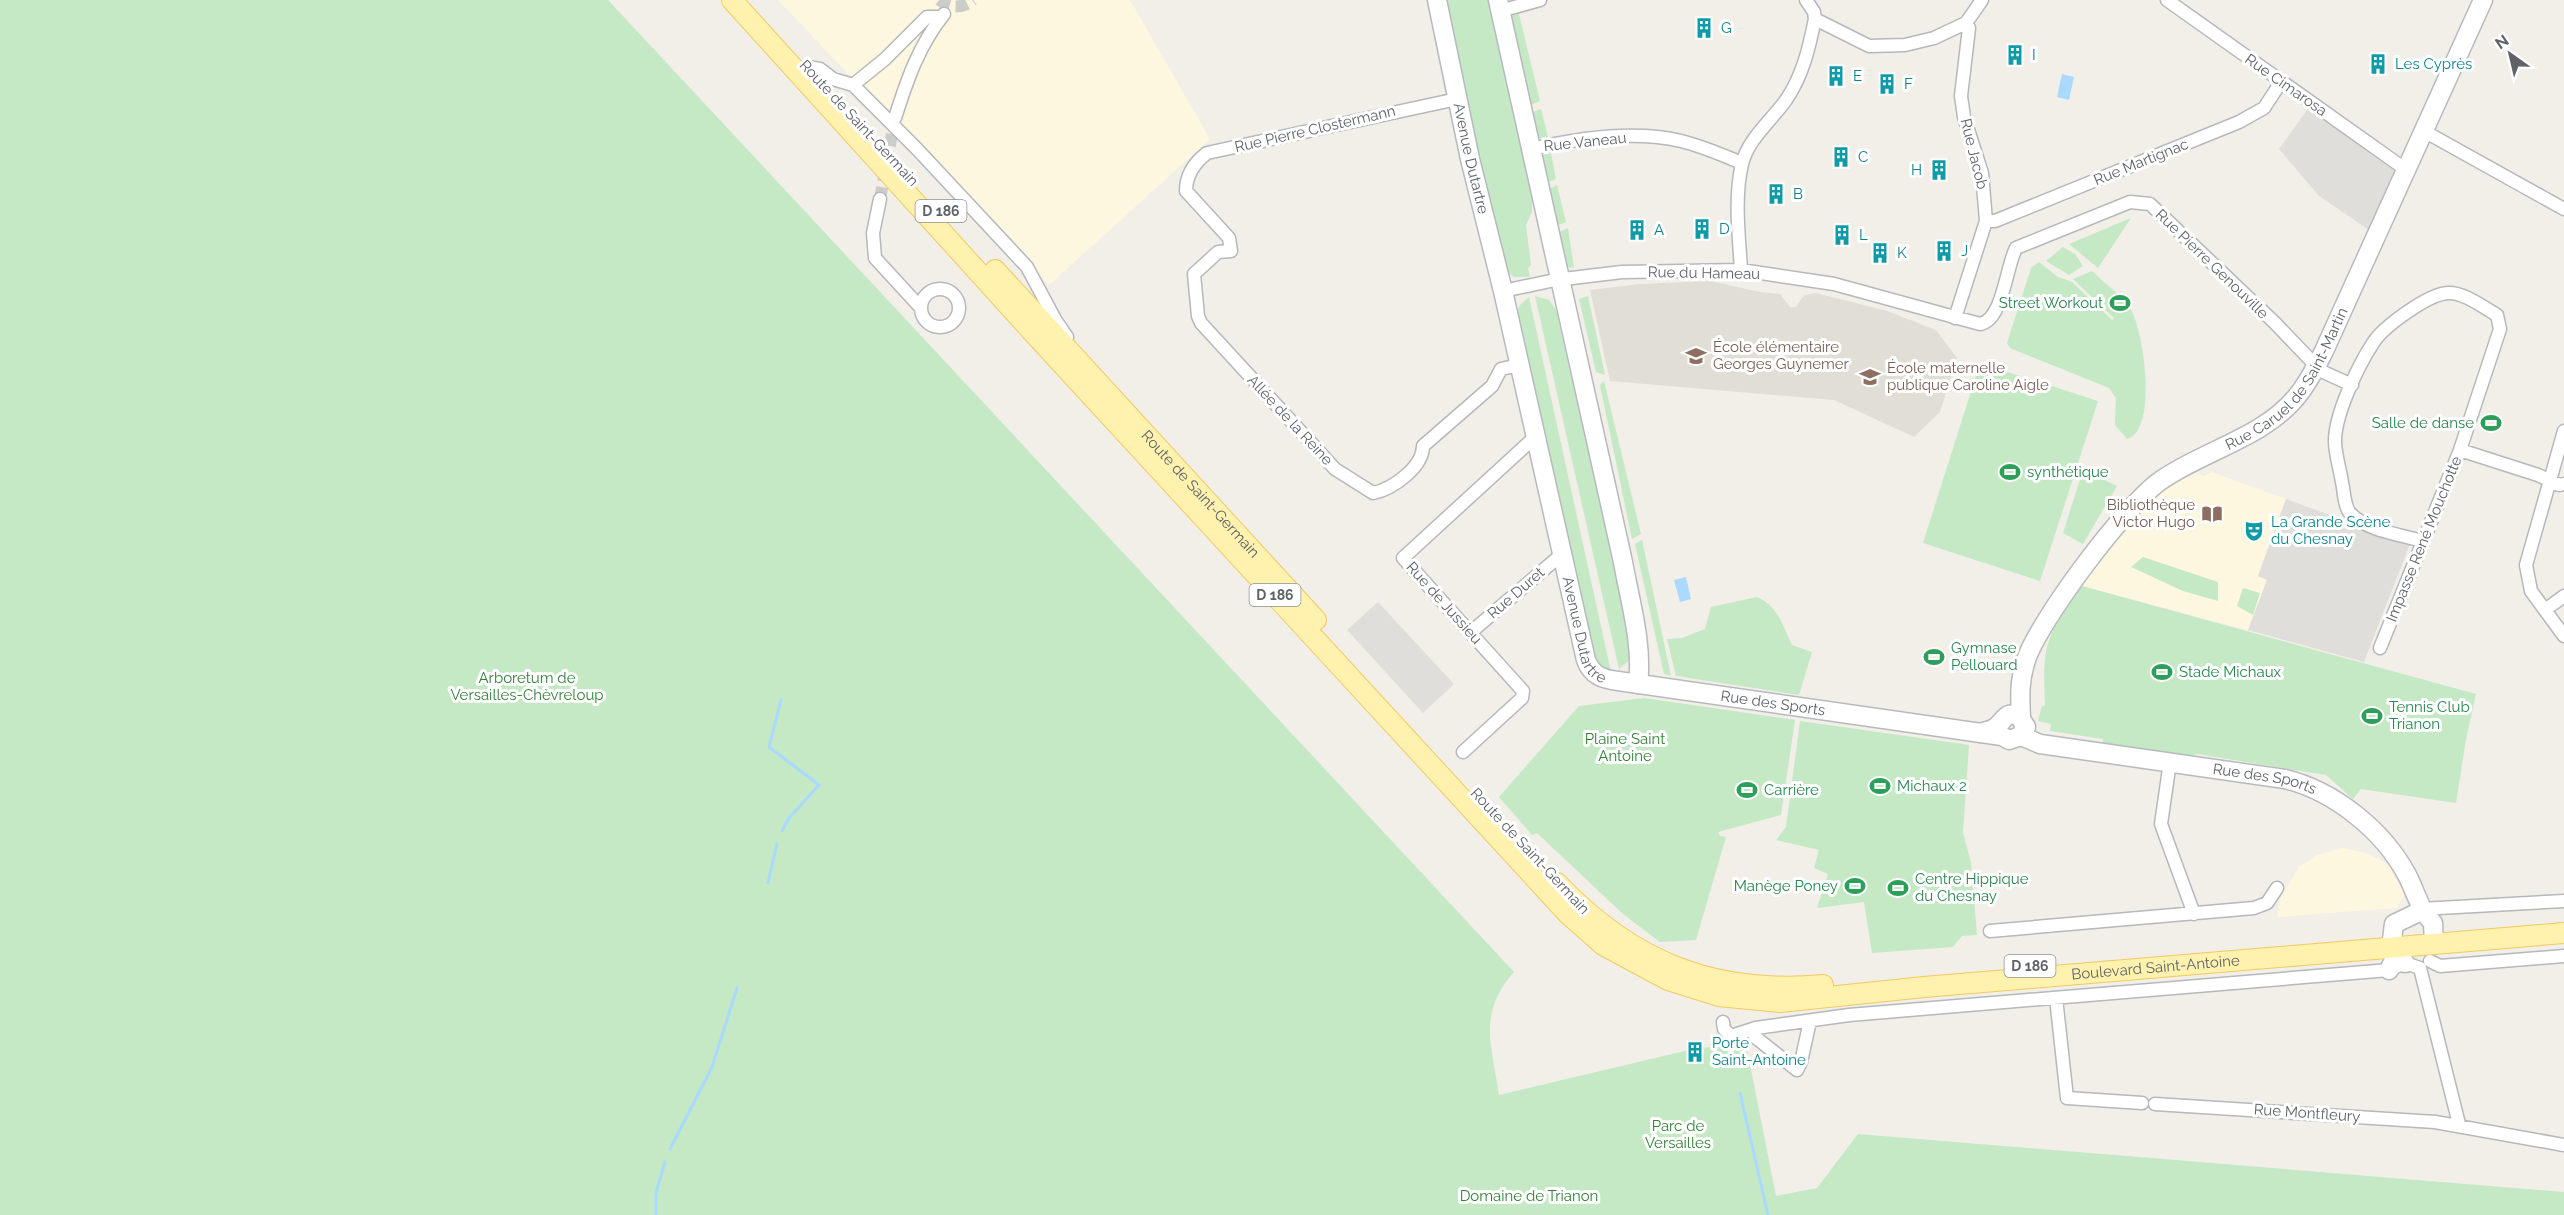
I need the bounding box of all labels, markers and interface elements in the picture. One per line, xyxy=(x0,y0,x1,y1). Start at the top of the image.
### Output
building icon: G xyxy=(1692,16,1716,40)
place label: G xyxy=(1721,19,1732,37)
north arrow xyxy=(2480,24,2540,84)
text: N xyxy=(2492,31,2512,53)
building icon: I xyxy=(2003,43,2027,67)
place label: I xyxy=(2032,46,2036,64)
street label: Rue Cimarosa xyxy=(2241,50,2331,120)
building icon: Les Cyprès xyxy=(2366,52,2390,76)
place label: Les Cyprès xyxy=(2395,55,2472,73)
street label: Route de Saint-Germain xyxy=(796,56,922,190)
building icon: E xyxy=(1824,64,1848,88)
place label: E xyxy=(1853,67,1862,85)
building icon: F xyxy=(1875,72,1899,96)
place label: F xyxy=(1904,75,1913,93)
street label: Avenue Dutartre xyxy=(1450,101,1492,216)
street label: Rue Pierre Clostermann xyxy=(1233,102,1397,156)
street label: Rue Jacob xyxy=(1957,117,1991,191)
street label: Rue Vaneau xyxy=(1543,129,1627,155)
street label: Rue Martignac xyxy=(2091,135,2191,189)
building icon: C xyxy=(1829,145,1853,169)
place label: C xyxy=(1858,148,1868,166)
building icon: H xyxy=(1927,158,1951,182)
place label: H xyxy=(1911,161,1922,179)
building icon: B xyxy=(1764,182,1788,206)
place label: B xyxy=(1793,185,1803,203)
road number: D 186 xyxy=(916,200,966,222)
street label: Rue Pierre Genouville xyxy=(2152,205,2272,323)
building icon: D xyxy=(1690,217,1714,241)
building icon: A xyxy=(1625,218,1649,242)
place label: D xyxy=(1719,220,1730,238)
place label: A xyxy=(1654,221,1664,239)
building icon: L xyxy=(1830,223,1854,247)
place label: L xyxy=(1859,226,1868,244)
building icon: J xyxy=(1932,239,1956,263)
building icon: K xyxy=(1868,241,1892,265)
place label: J xyxy=(1961,242,1968,260)
place label: K xyxy=(1897,244,1907,262)
street label: Rue du Hameau xyxy=(1648,263,1760,283)
sports icon: Street Workout xyxy=(2108,291,2132,315)
place label: Street Workout xyxy=(1999,294,2103,312)
street label: Rue Caruel de Saint-Martin xyxy=(2222,305,2351,454)
place label: École élémentaire Georges Guynemer xyxy=(1713,338,1850,373)
school or university icon: École élémentaire Georges Guynemer xyxy=(1684,344,1708,368)
place label: École maternelle publique Caroline Aigle xyxy=(1887,359,2049,394)
school or university icon: École maternelle publique Caroline Aigle xyxy=(1858,365,1882,389)
street label: Allée de la Reine xyxy=(1244,371,1337,469)
sports icon: Salle de danse xyxy=(2479,411,2503,435)
place label: Salle de danse xyxy=(2372,414,2474,432)
street label: Route de Saint-Germain xyxy=(1138,427,1263,561)
street label: Impasse René Mouchotte xyxy=(2382,453,2466,625)
sports icon: synthétique xyxy=(1998,460,2022,484)
place label: synthétique xyxy=(2027,463,2109,481)
place label: Bibliothèque Victor Hugo xyxy=(2107,496,2195,531)
library icon: Bibliothèque Victor Hugo xyxy=(2200,502,2224,526)
place label: La Grande Scène du Chesnay xyxy=(2271,513,2390,548)
theatre icon: La Grande Scène du Chesnay xyxy=(2242,519,2266,543)
street label: Rue de Jussieu xyxy=(1402,558,1486,648)
street label: Rue Duret xyxy=(1484,563,1548,623)
street label: Avenue Dutartre xyxy=(1558,575,1609,687)
road number: D 186 xyxy=(1250,584,1300,606)
place label: Gymnase Pellouard xyxy=(1951,639,2018,674)
sports icon: Gymnase Pellouard xyxy=(1922,645,1946,669)
sports icon: Stade Michaux xyxy=(2150,660,2174,684)
place label: Stade Michaux xyxy=(2179,663,2282,681)
park label: Arboretum de Versailles-Chèvreloup xyxy=(450,669,604,704)
street label: Rue des Sports xyxy=(1720,687,1826,720)
place label: Tennis Club Trianon xyxy=(2389,698,2470,733)
sports icon: Tennis Club Trianon xyxy=(2360,704,2384,728)
park label: Plaine Saint Antoine xyxy=(1585,730,1665,765)
street label: Rue des Sports xyxy=(2212,760,2319,798)
sports icon: Michaux 2 xyxy=(1868,774,1892,798)
place label: Michaux 2 xyxy=(1897,777,1967,795)
sports icon: Carrière xyxy=(1735,778,1759,802)
place label: Carrière xyxy=(1764,781,1819,799)
street label: Route de Saint-Germain xyxy=(1467,784,1593,918)
place label: Centre Hippique du Chesnay xyxy=(1915,870,2029,905)
sports icon: Manège Poney xyxy=(1843,874,1867,898)
sports icon: Centre Hippique du Chesnay xyxy=(1886,876,1910,900)
place label: Manège Poney xyxy=(1734,877,1838,895)
street label: Boulevard Saint-Antoine xyxy=(2071,951,2240,984)
road number: D 186 xyxy=(2004,955,2056,977)
place label: Porte Saint-Antoine xyxy=(1712,1034,1806,1069)
building icon: Porte Saint-Antoine xyxy=(1683,1040,1707,1064)
street label: Rue Montfleury xyxy=(2253,1100,2361,1126)
park label: Parc de Versailles xyxy=(1645,1117,1711,1152)
park label: Domaine de Trianon xyxy=(1460,1187,1598,1205)

